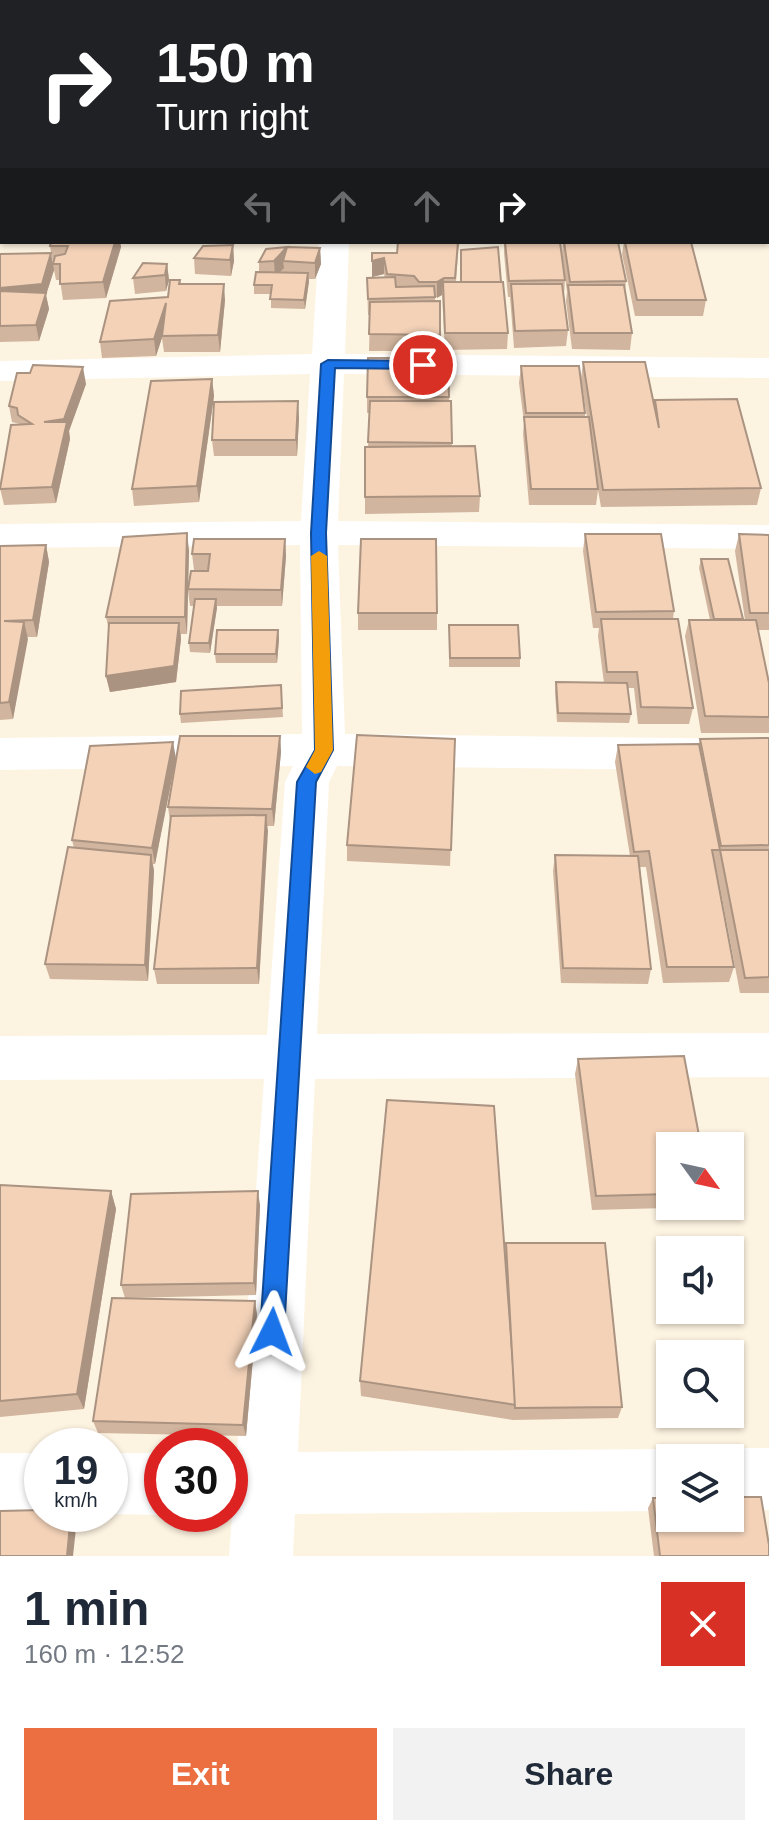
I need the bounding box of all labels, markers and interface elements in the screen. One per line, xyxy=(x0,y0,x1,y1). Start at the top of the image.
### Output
text: 150 m xyxy=(156,31,315,94)
icon: right xyxy=(24,32,128,136)
text: Turn right xyxy=(156,97,309,138)
icon: left xyxy=(237,184,281,228)
icon: ahead xyxy=(321,184,365,228)
icon: ahead xyxy=(405,184,449,228)
icon: right xyxy=(489,184,533,228)
pin xyxy=(389,331,457,399)
icon: arrive xyxy=(401,343,445,387)
north arrow xyxy=(656,1132,744,1220)
map controls xyxy=(656,1132,744,1532)
button: sound xyxy=(656,1236,744,1324)
position arrow xyxy=(230,1290,314,1374)
button: search xyxy=(656,1340,744,1428)
speed limit sign: 30 xyxy=(144,1428,248,1532)
button: layers xyxy=(656,1444,744,1532)
text: 19 xyxy=(54,1448,98,1492)
text: km/h xyxy=(54,1489,98,1511)
text: 1 min xyxy=(24,1582,149,1635)
button: close xyxy=(661,1582,745,1666)
text: 160 m · 12:52 xyxy=(24,1639,184,1669)
button: Exit xyxy=(24,1728,377,1820)
button: Share xyxy=(393,1728,745,1820)

